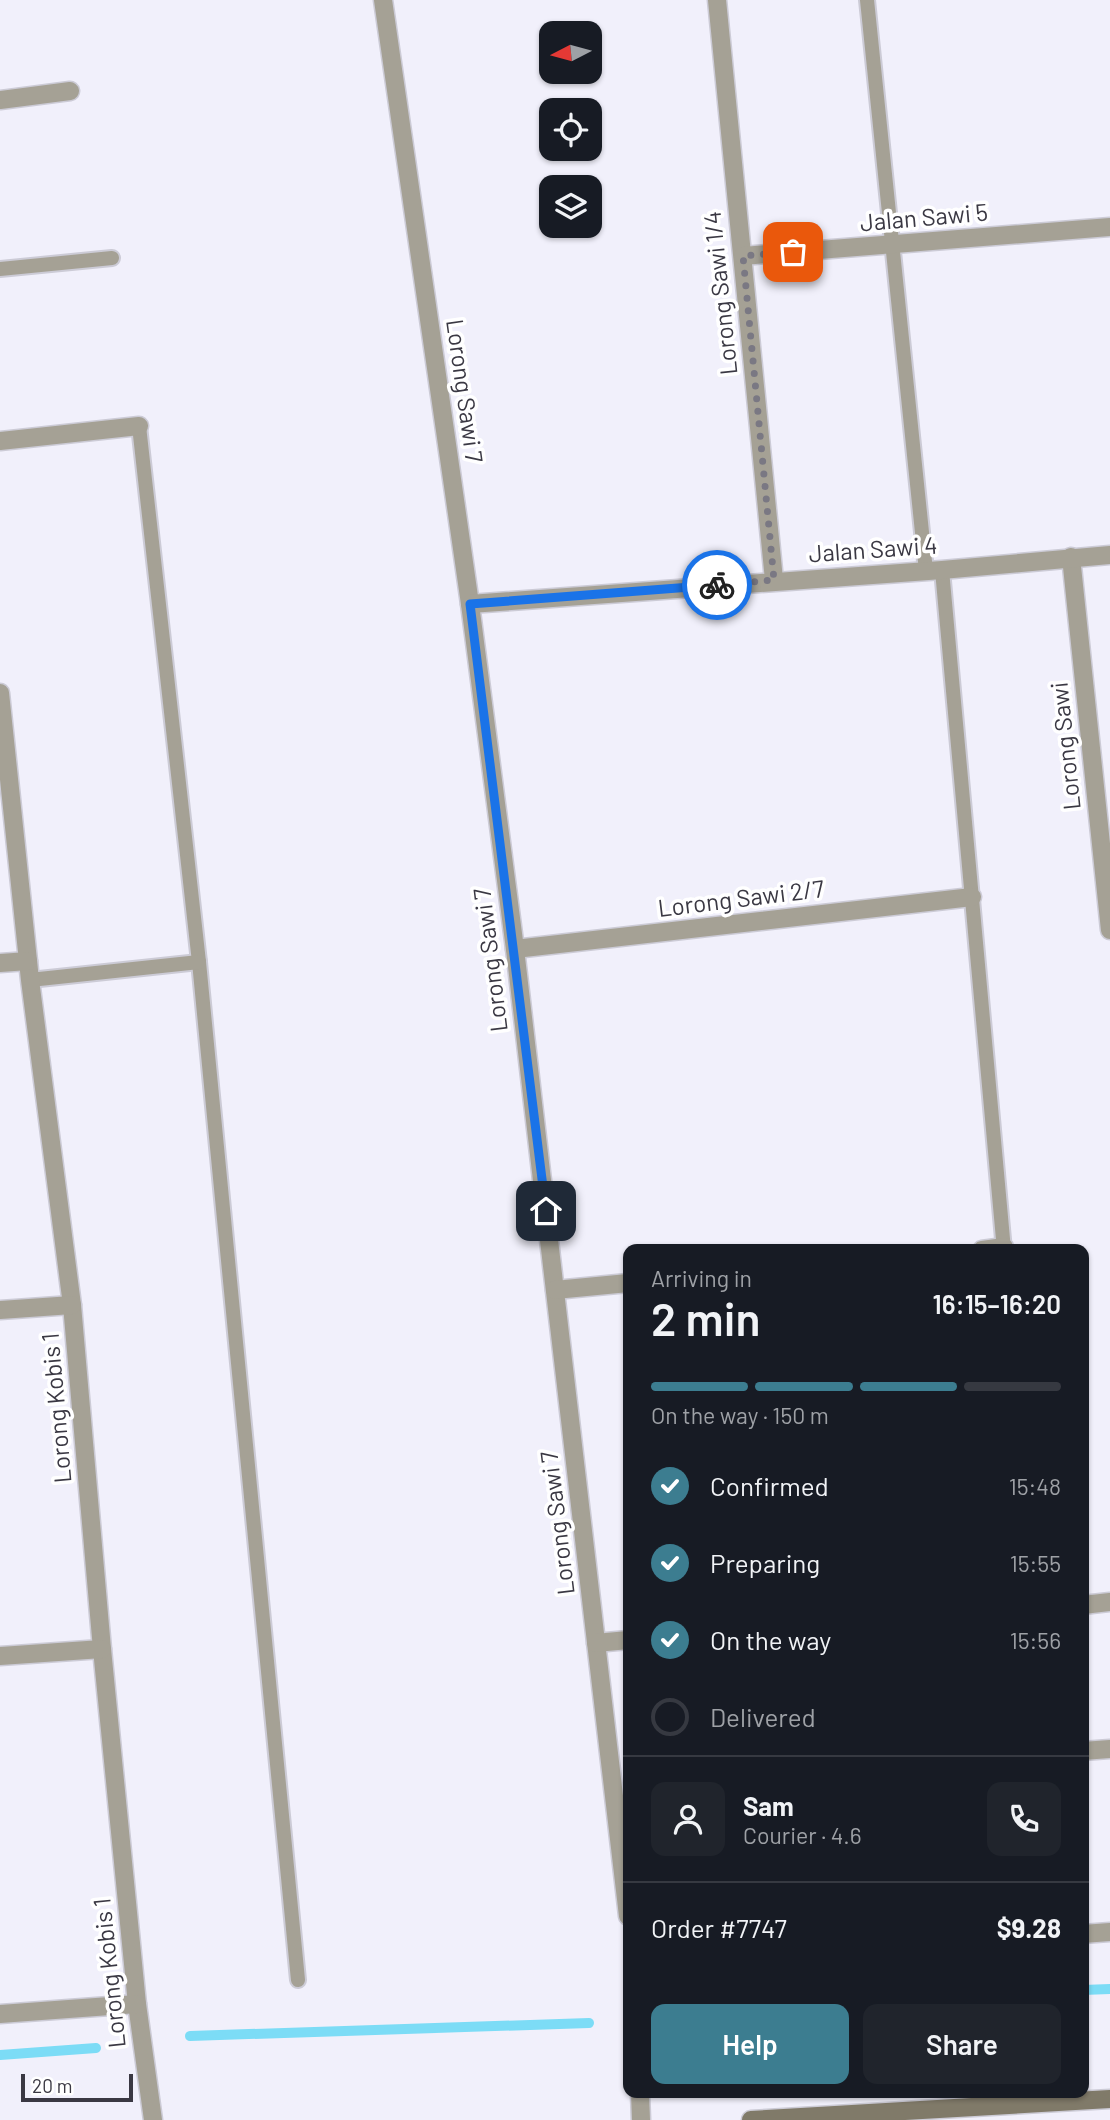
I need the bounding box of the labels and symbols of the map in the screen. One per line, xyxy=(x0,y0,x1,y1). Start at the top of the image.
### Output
north arrow xyxy=(539,21,602,84)
street label: Jalan Sawi 5 xyxy=(859,196,989,237)
street label: Lorong Sawi 1/4 xyxy=(696,210,743,376)
pin xyxy=(763,222,823,282)
street label: Lorong Sawi 7 xyxy=(441,317,490,464)
street label: Jalan Sawi 4 xyxy=(807,530,938,567)
courier xyxy=(682,550,752,620)
street label: Lorong Sawi xyxy=(1043,681,1086,812)
street label: Lorong Sawi 2/7 xyxy=(656,873,826,922)
street label: Lorong Sawi 7 xyxy=(466,887,513,1034)
pin xyxy=(516,1181,576,1241)
street label: Lorong Kobis 1 xyxy=(35,1332,77,1484)
street label: Lorong Sawi 7 xyxy=(533,1450,580,1597)
street label: Lorong Kobis 1 xyxy=(86,1897,131,2049)
scale bar xyxy=(21,2071,133,2103)

